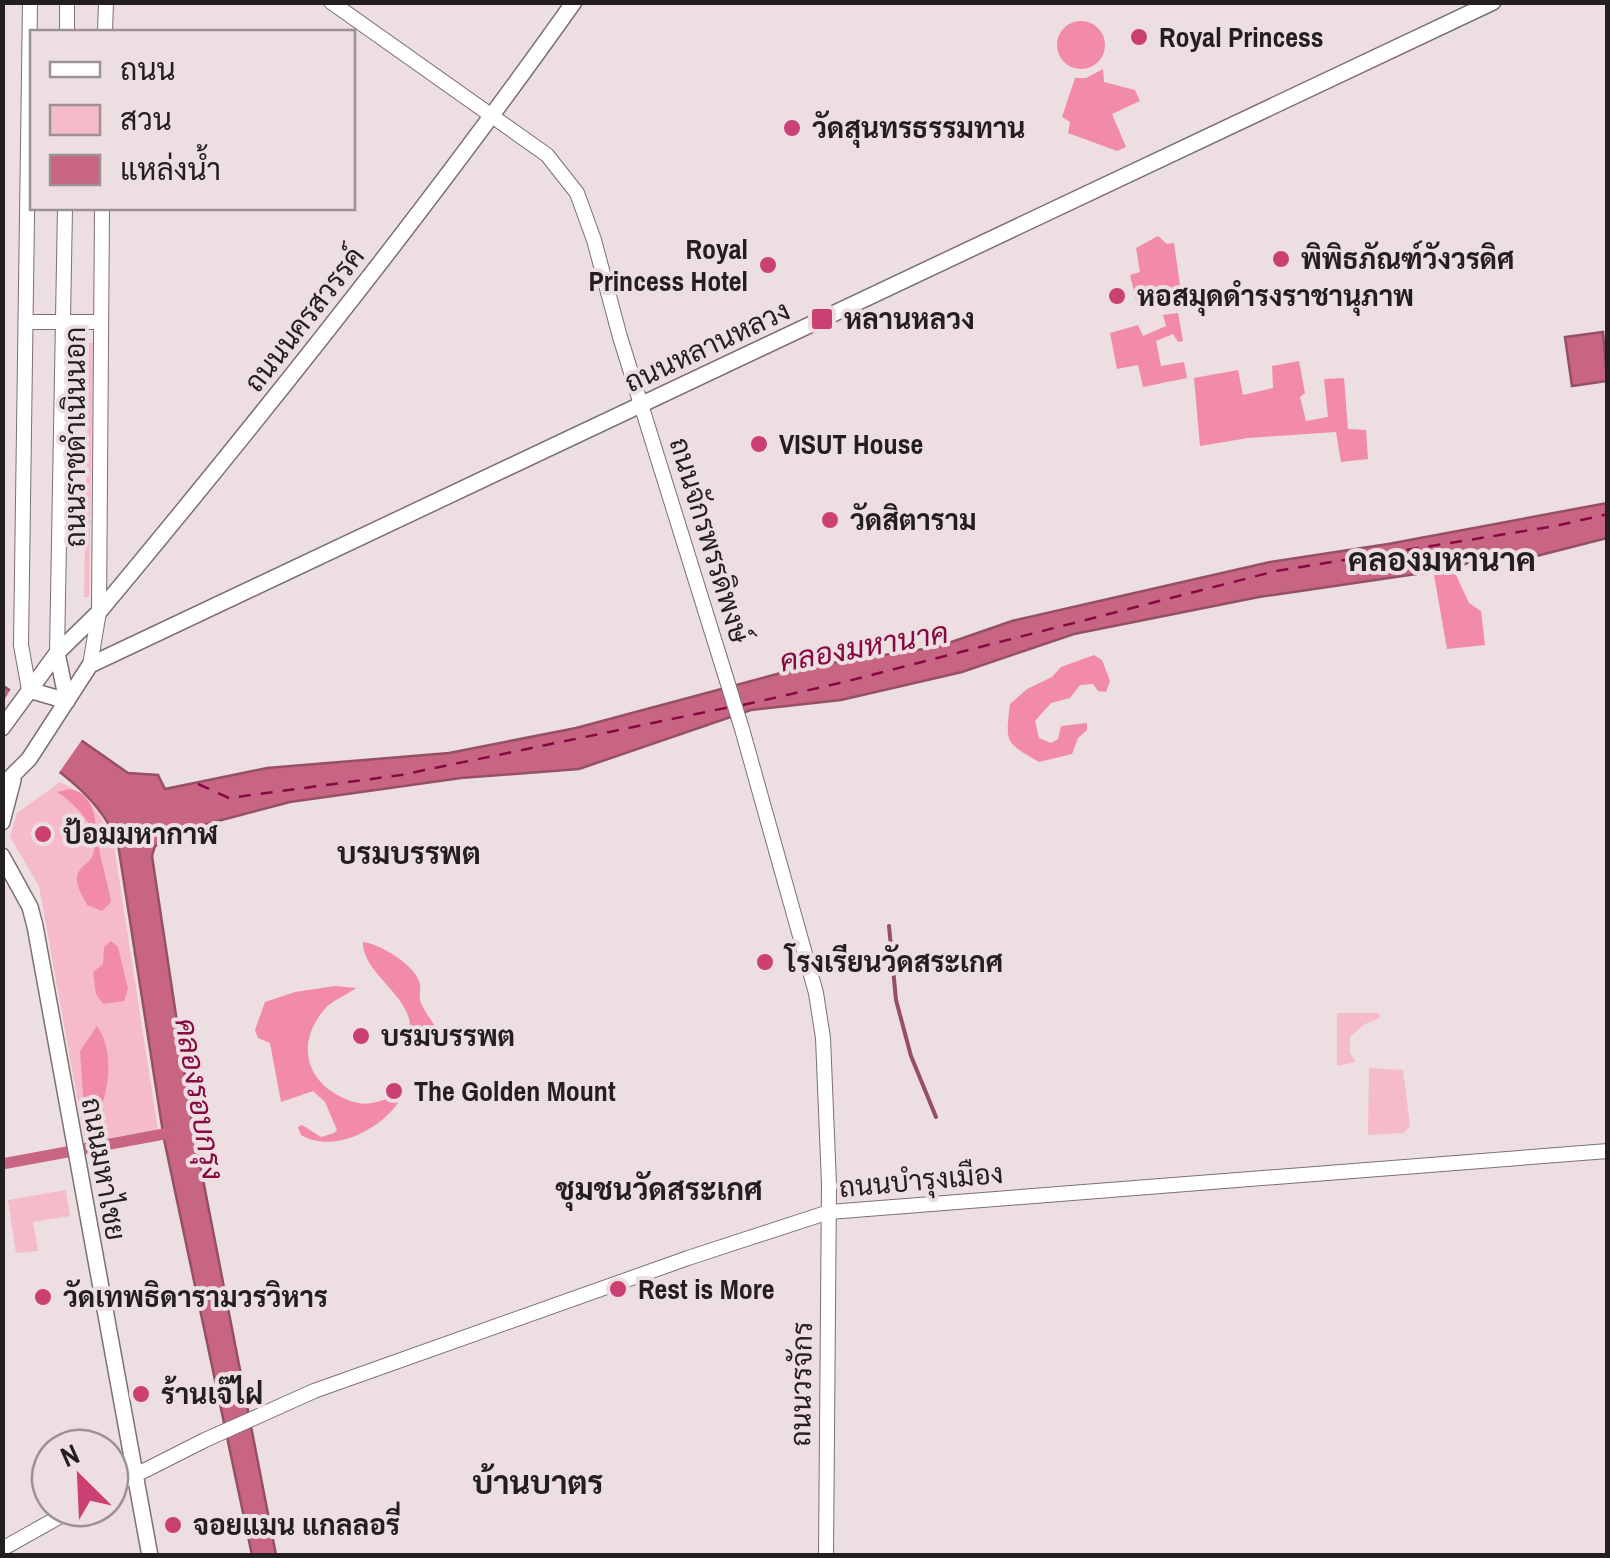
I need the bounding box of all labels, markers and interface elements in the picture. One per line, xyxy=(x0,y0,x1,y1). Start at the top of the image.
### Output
place label: Royal Princess xyxy=(1159,18,1324,56)
marker: Royal Princess xyxy=(1128,26,1150,48)
legend xyxy=(30,30,355,210)
text: ถนน xyxy=(120,49,176,89)
text: สวน xyxy=(120,99,172,139)
place label: วัดสุนทรธรรมทาน xyxy=(812,109,1025,148)
marker: วัดสุนทรธรรมทาน xyxy=(781,117,803,139)
text: แหล่งน้ำ xyxy=(120,143,221,189)
place label: Royal Princess Hotel xyxy=(588,230,748,300)
street label: ถนนนครสวรรค์ xyxy=(235,238,373,400)
place label: พิพิธภัณฑ์วังวรดิศ xyxy=(1301,240,1515,278)
marker: พิพิธภัณฑ์วังวรดิศ xyxy=(1270,248,1292,270)
marker: Royal Princess Hotel xyxy=(757,254,779,276)
place label: หอสมุดดำรงราชานุภาพ xyxy=(1137,277,1414,316)
marker: หอสมุดดำรงราชานุภาพ xyxy=(1106,285,1128,307)
street label: ถนนหลานหลวง xyxy=(618,291,796,401)
place label: หลานหลวง xyxy=(844,300,975,338)
marker: หลานหลวง xyxy=(809,306,835,332)
street label: ถนนราชดำเนินนอก xyxy=(56,327,94,547)
place label: VISUT House xyxy=(779,425,923,463)
street label: ถนนจักรพรรดิพงษ์ xyxy=(661,433,760,648)
marker: VISUT House xyxy=(748,433,770,455)
place label: วัดสิตาราม xyxy=(850,501,977,539)
marker: วัดสิตาราม xyxy=(819,509,841,531)
district label: คลองมหานาค xyxy=(1348,538,1536,581)
water label: คลองมหานาค xyxy=(776,612,951,681)
place label: ป้อมมหากาฬ xyxy=(63,815,218,853)
marker: ป้อมมหากาฬ xyxy=(32,823,54,845)
district label: บรมบรรพต xyxy=(337,833,481,873)
place label: โรงเรียนวัดสระเกศ xyxy=(783,943,1003,981)
marker: โรงเรียนวัดสระเกศ xyxy=(754,951,776,973)
water label: คลองรอบกรุง xyxy=(164,1015,234,1183)
place label: บรมบรรพต xyxy=(381,1017,515,1055)
marker: บรมบรรพต xyxy=(350,1025,372,1047)
place label: The Golden Mount xyxy=(414,1072,616,1110)
marker: The Golden Mount xyxy=(383,1080,405,1102)
street label: ถนนมหาไชย xyxy=(73,1095,135,1243)
street label: ถนนบำรุงเมือง xyxy=(837,1154,1005,1207)
district label: ชุมชนวัดสระเกศ xyxy=(555,1169,763,1211)
place label: Rest is More xyxy=(638,1270,775,1308)
place label: วัดเทพธิดารามวรวิหาร xyxy=(63,1278,328,1316)
marker: Rest is More xyxy=(607,1278,629,1300)
marker: วัดเทพธิดารามวรวิหาร xyxy=(32,1286,54,1308)
street label: ถนนวรจักร xyxy=(781,1321,821,1447)
place label: ร้านเจ๊ไฝ xyxy=(161,1375,263,1413)
marker: ร้านเจ๊ไฝ xyxy=(130,1383,152,1405)
north arrow xyxy=(30,1428,130,1528)
text: N xyxy=(55,1434,85,1476)
district label: บ้านบาตร xyxy=(472,1461,604,1504)
place label: จอยแมน แกลลอรี่ xyxy=(193,1501,400,1544)
marker: จอยแมน แกลลอรี่ xyxy=(162,1514,184,1536)

